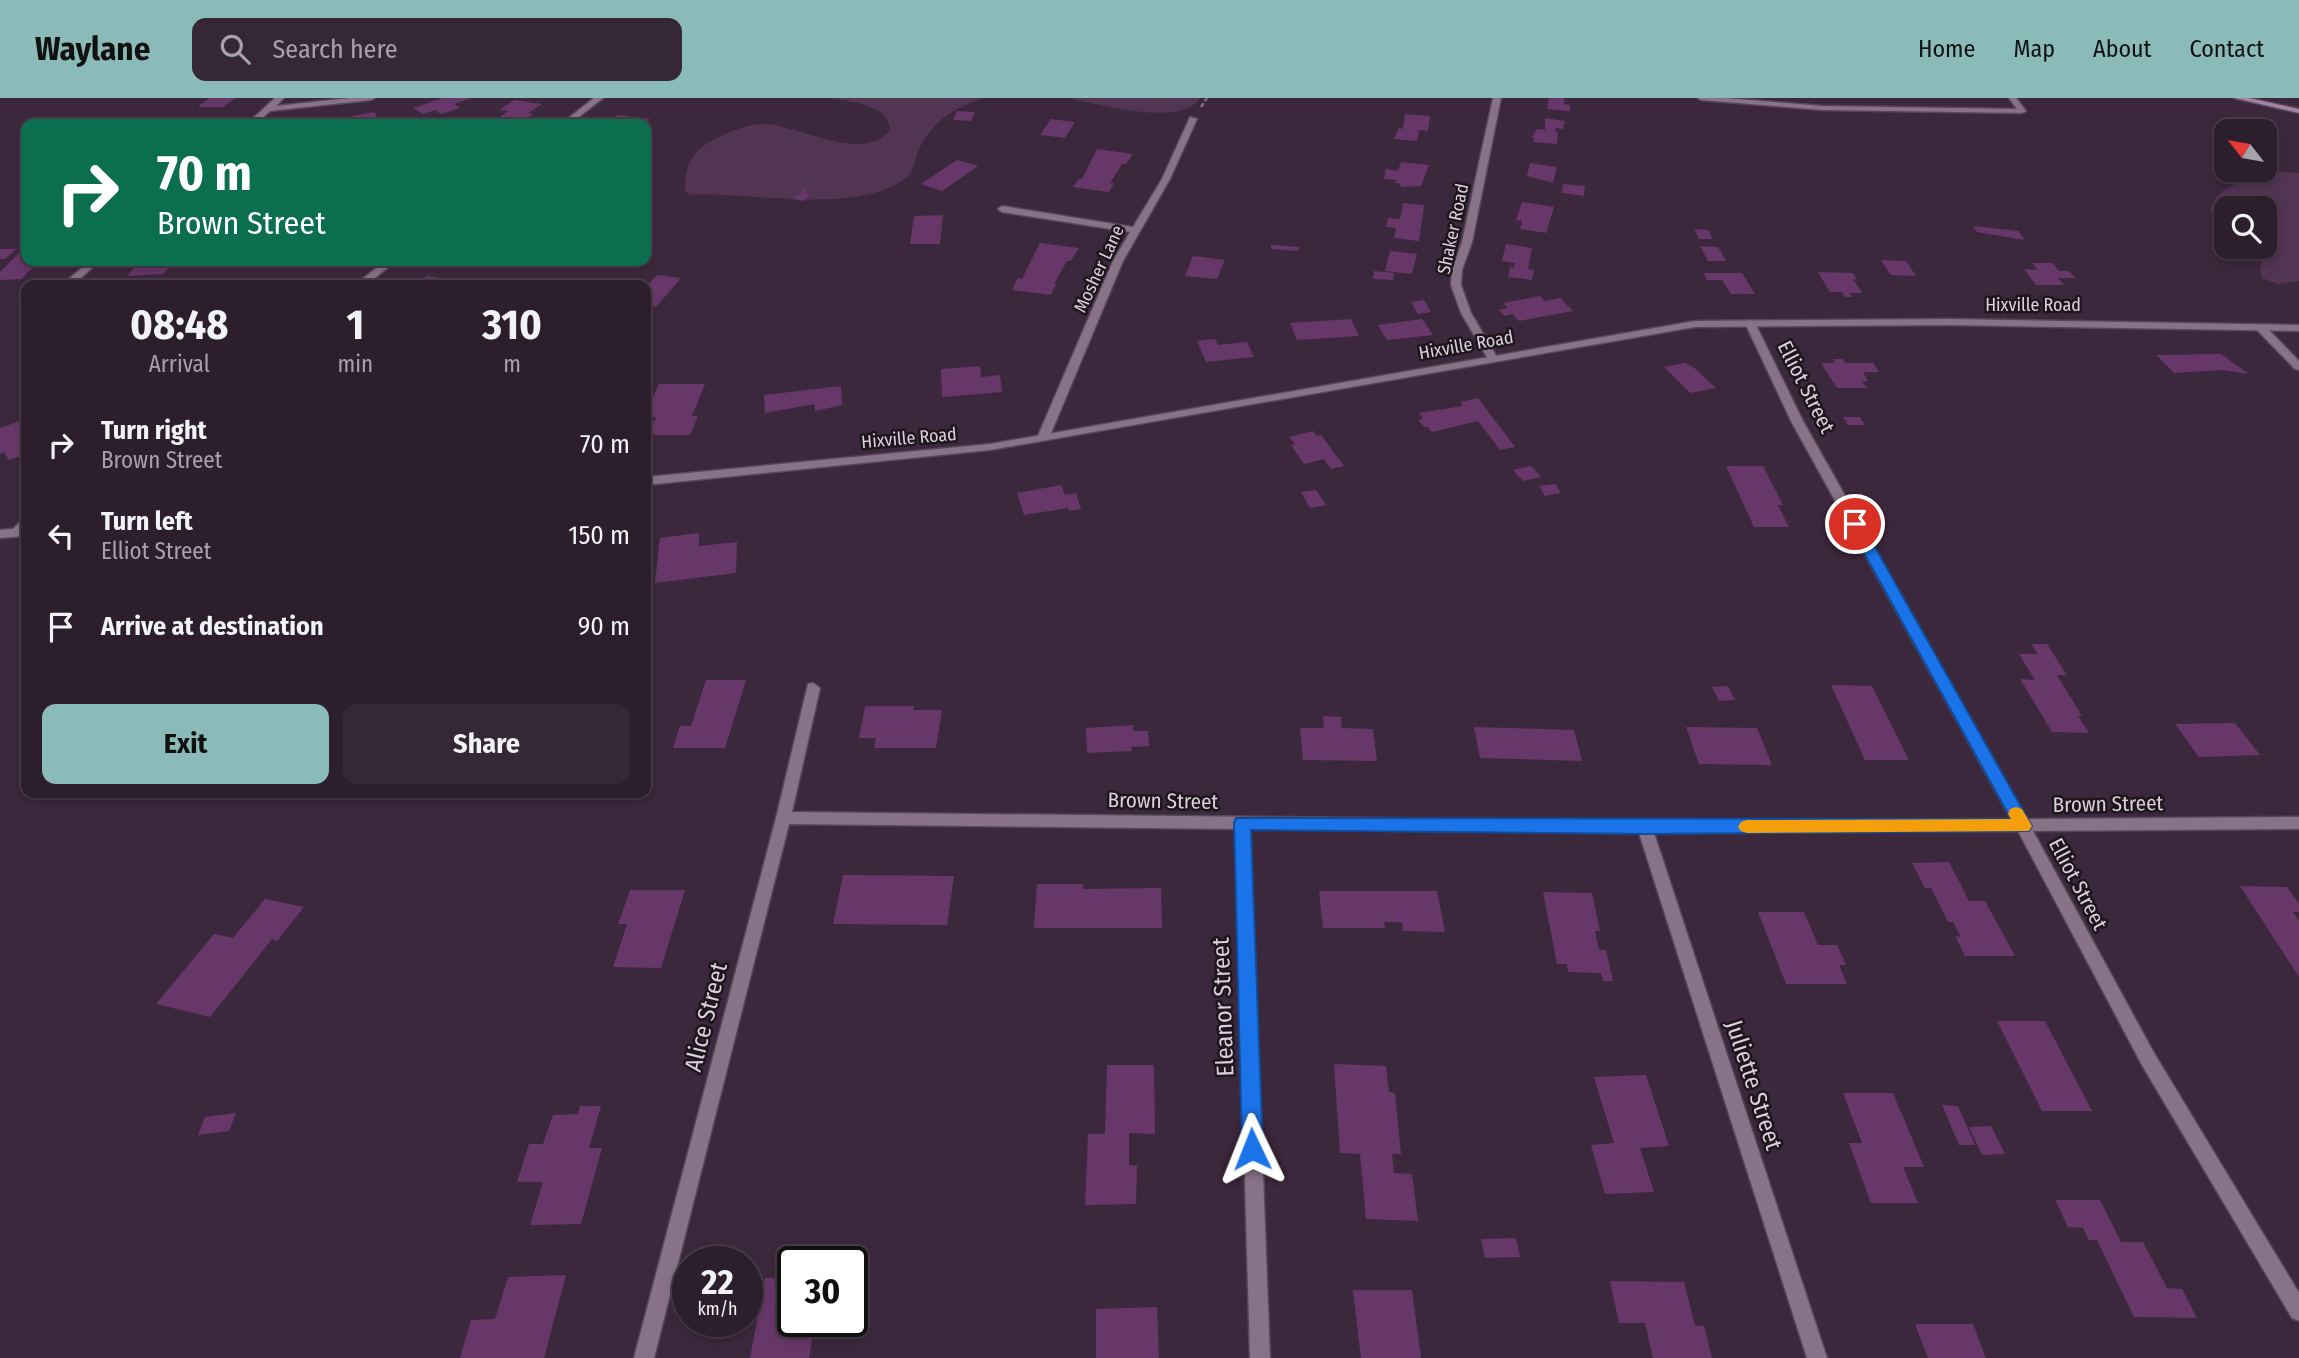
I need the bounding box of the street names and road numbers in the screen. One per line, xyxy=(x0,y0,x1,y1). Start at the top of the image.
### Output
street label: Shaker Road xyxy=(1433,182,1473,276)
street label: Mosher Lane xyxy=(1069,222,1129,316)
street label: Hixville Road xyxy=(1985,294,2081,316)
street label: Hixville Road xyxy=(1417,326,1515,364)
street label: Elliot Street xyxy=(1772,336,1840,438)
street label: Hixville Road xyxy=(860,423,958,453)
street label: Brown Street xyxy=(1107,787,1219,815)
street label: Brown Street xyxy=(2052,790,2164,818)
street label: Elliot Street xyxy=(2043,833,2113,935)
street label: Eleanor Street xyxy=(1207,937,1239,1077)
street label: Alice Street xyxy=(679,959,733,1074)
street label: Juliette Street xyxy=(1720,1016,1788,1154)

